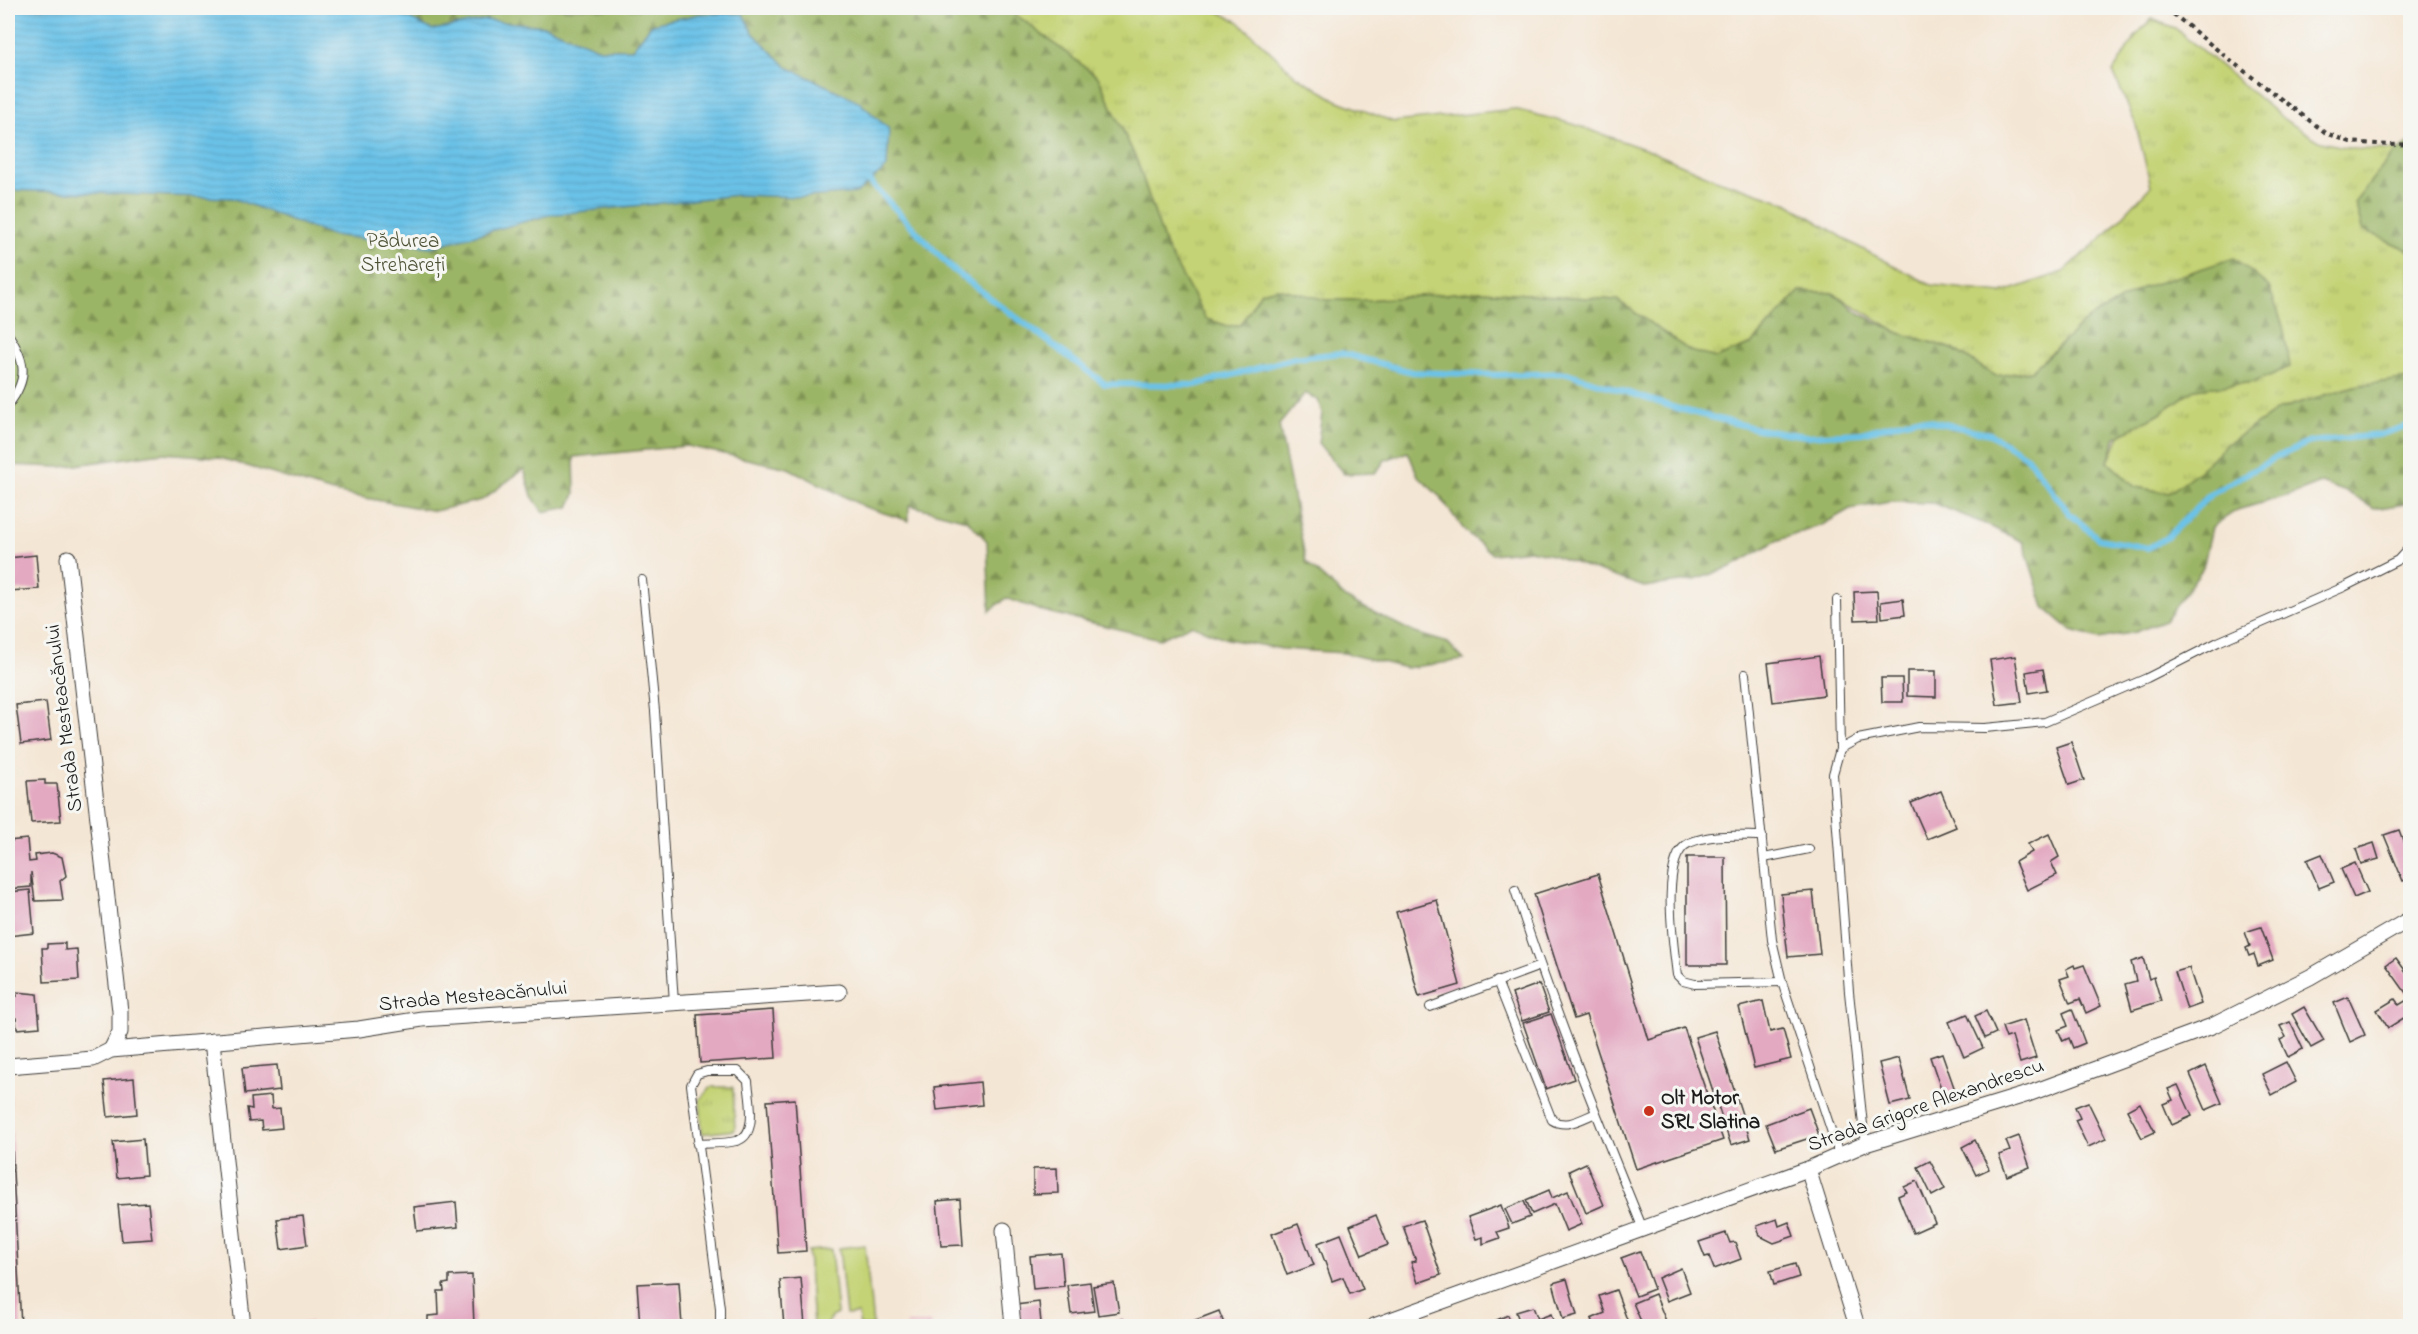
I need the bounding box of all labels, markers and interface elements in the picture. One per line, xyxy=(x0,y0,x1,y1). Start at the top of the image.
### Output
park label: Pădurea Strehareți xyxy=(361,227,445,281)
street label: Strada Mesteacănului xyxy=(39,622,91,814)
street label: Strada Mesteacănului xyxy=(378,974,568,1020)
street label: Strada Grigore Alexandrescu xyxy=(1804,1051,2049,1163)
place label: Olt Motor SRL Slatina xyxy=(1661,1084,1760,1138)
marker: Olt Motor SRL Slatina xyxy=(1642,1104,1656,1118)

